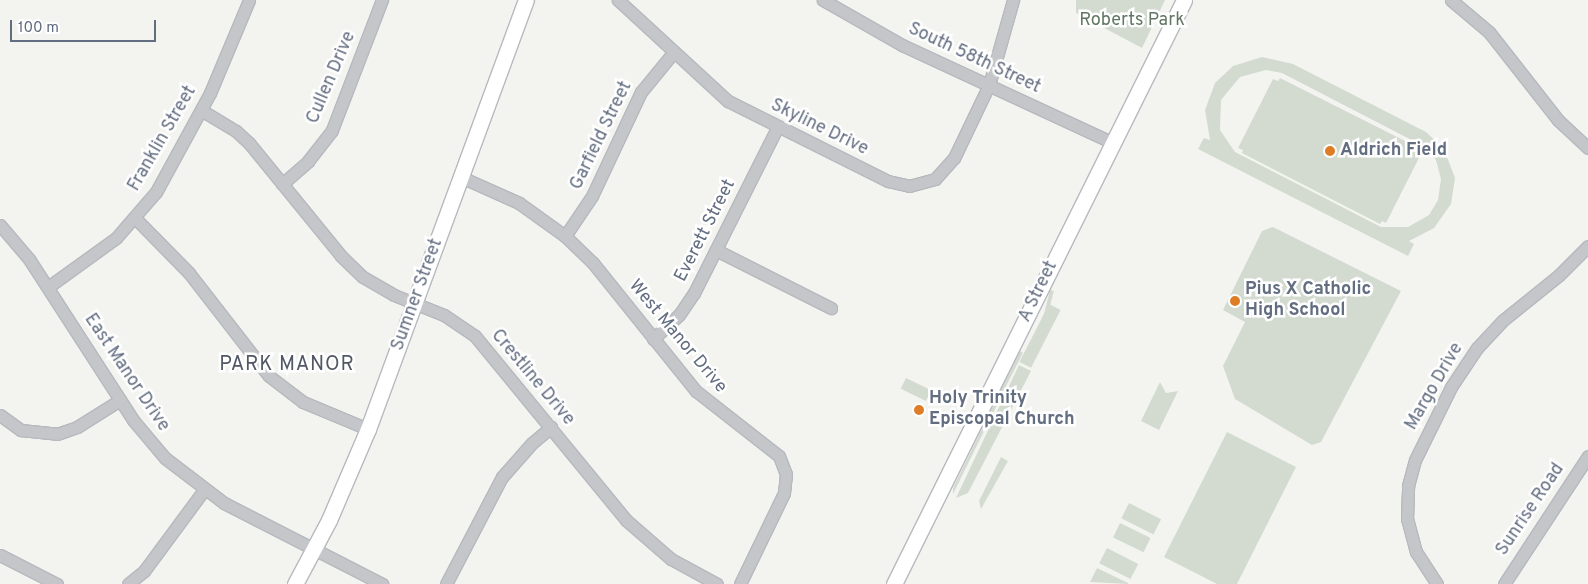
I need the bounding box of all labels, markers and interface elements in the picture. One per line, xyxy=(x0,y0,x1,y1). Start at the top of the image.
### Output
scale bar xyxy=(12,10,159,42)
park label: Roberts Park xyxy=(1079,10,1185,32)
text: 100 m xyxy=(18,19,59,38)
street label: South 58th Street xyxy=(904,19,1044,99)
street label: Cullen Drive xyxy=(303,29,361,127)
street label: Garfield Street xyxy=(566,78,638,194)
street label: Franklin Street xyxy=(124,83,202,195)
street label: Skyline Drive xyxy=(767,95,871,161)
place label: Aldrich Field xyxy=(1340,140,1447,162)
marker: Aldrich Field xyxy=(1324,145,1336,157)
street label: Everett Street xyxy=(671,176,741,286)
street label: Sumner Street xyxy=(388,236,448,354)
street label: A Street xyxy=(1015,258,1063,326)
street label: West Manor Drive xyxy=(623,276,731,398)
place label: Pius X Catholic High School xyxy=(1245,280,1371,322)
marker: Pius X Catholic High School xyxy=(1229,295,1241,307)
street label: East Manor Drive xyxy=(79,310,173,436)
street label: Crestline Drive xyxy=(486,326,578,430)
street label: Margo Drive xyxy=(1401,340,1469,434)
district label: PARK MANOR xyxy=(218,353,356,377)
place label: Holy Trinity Episcopal Church xyxy=(929,389,1075,432)
marker: Holy Trinity Episcopal Church xyxy=(913,404,925,416)
street label: Sunrise Road xyxy=(1492,460,1570,560)

